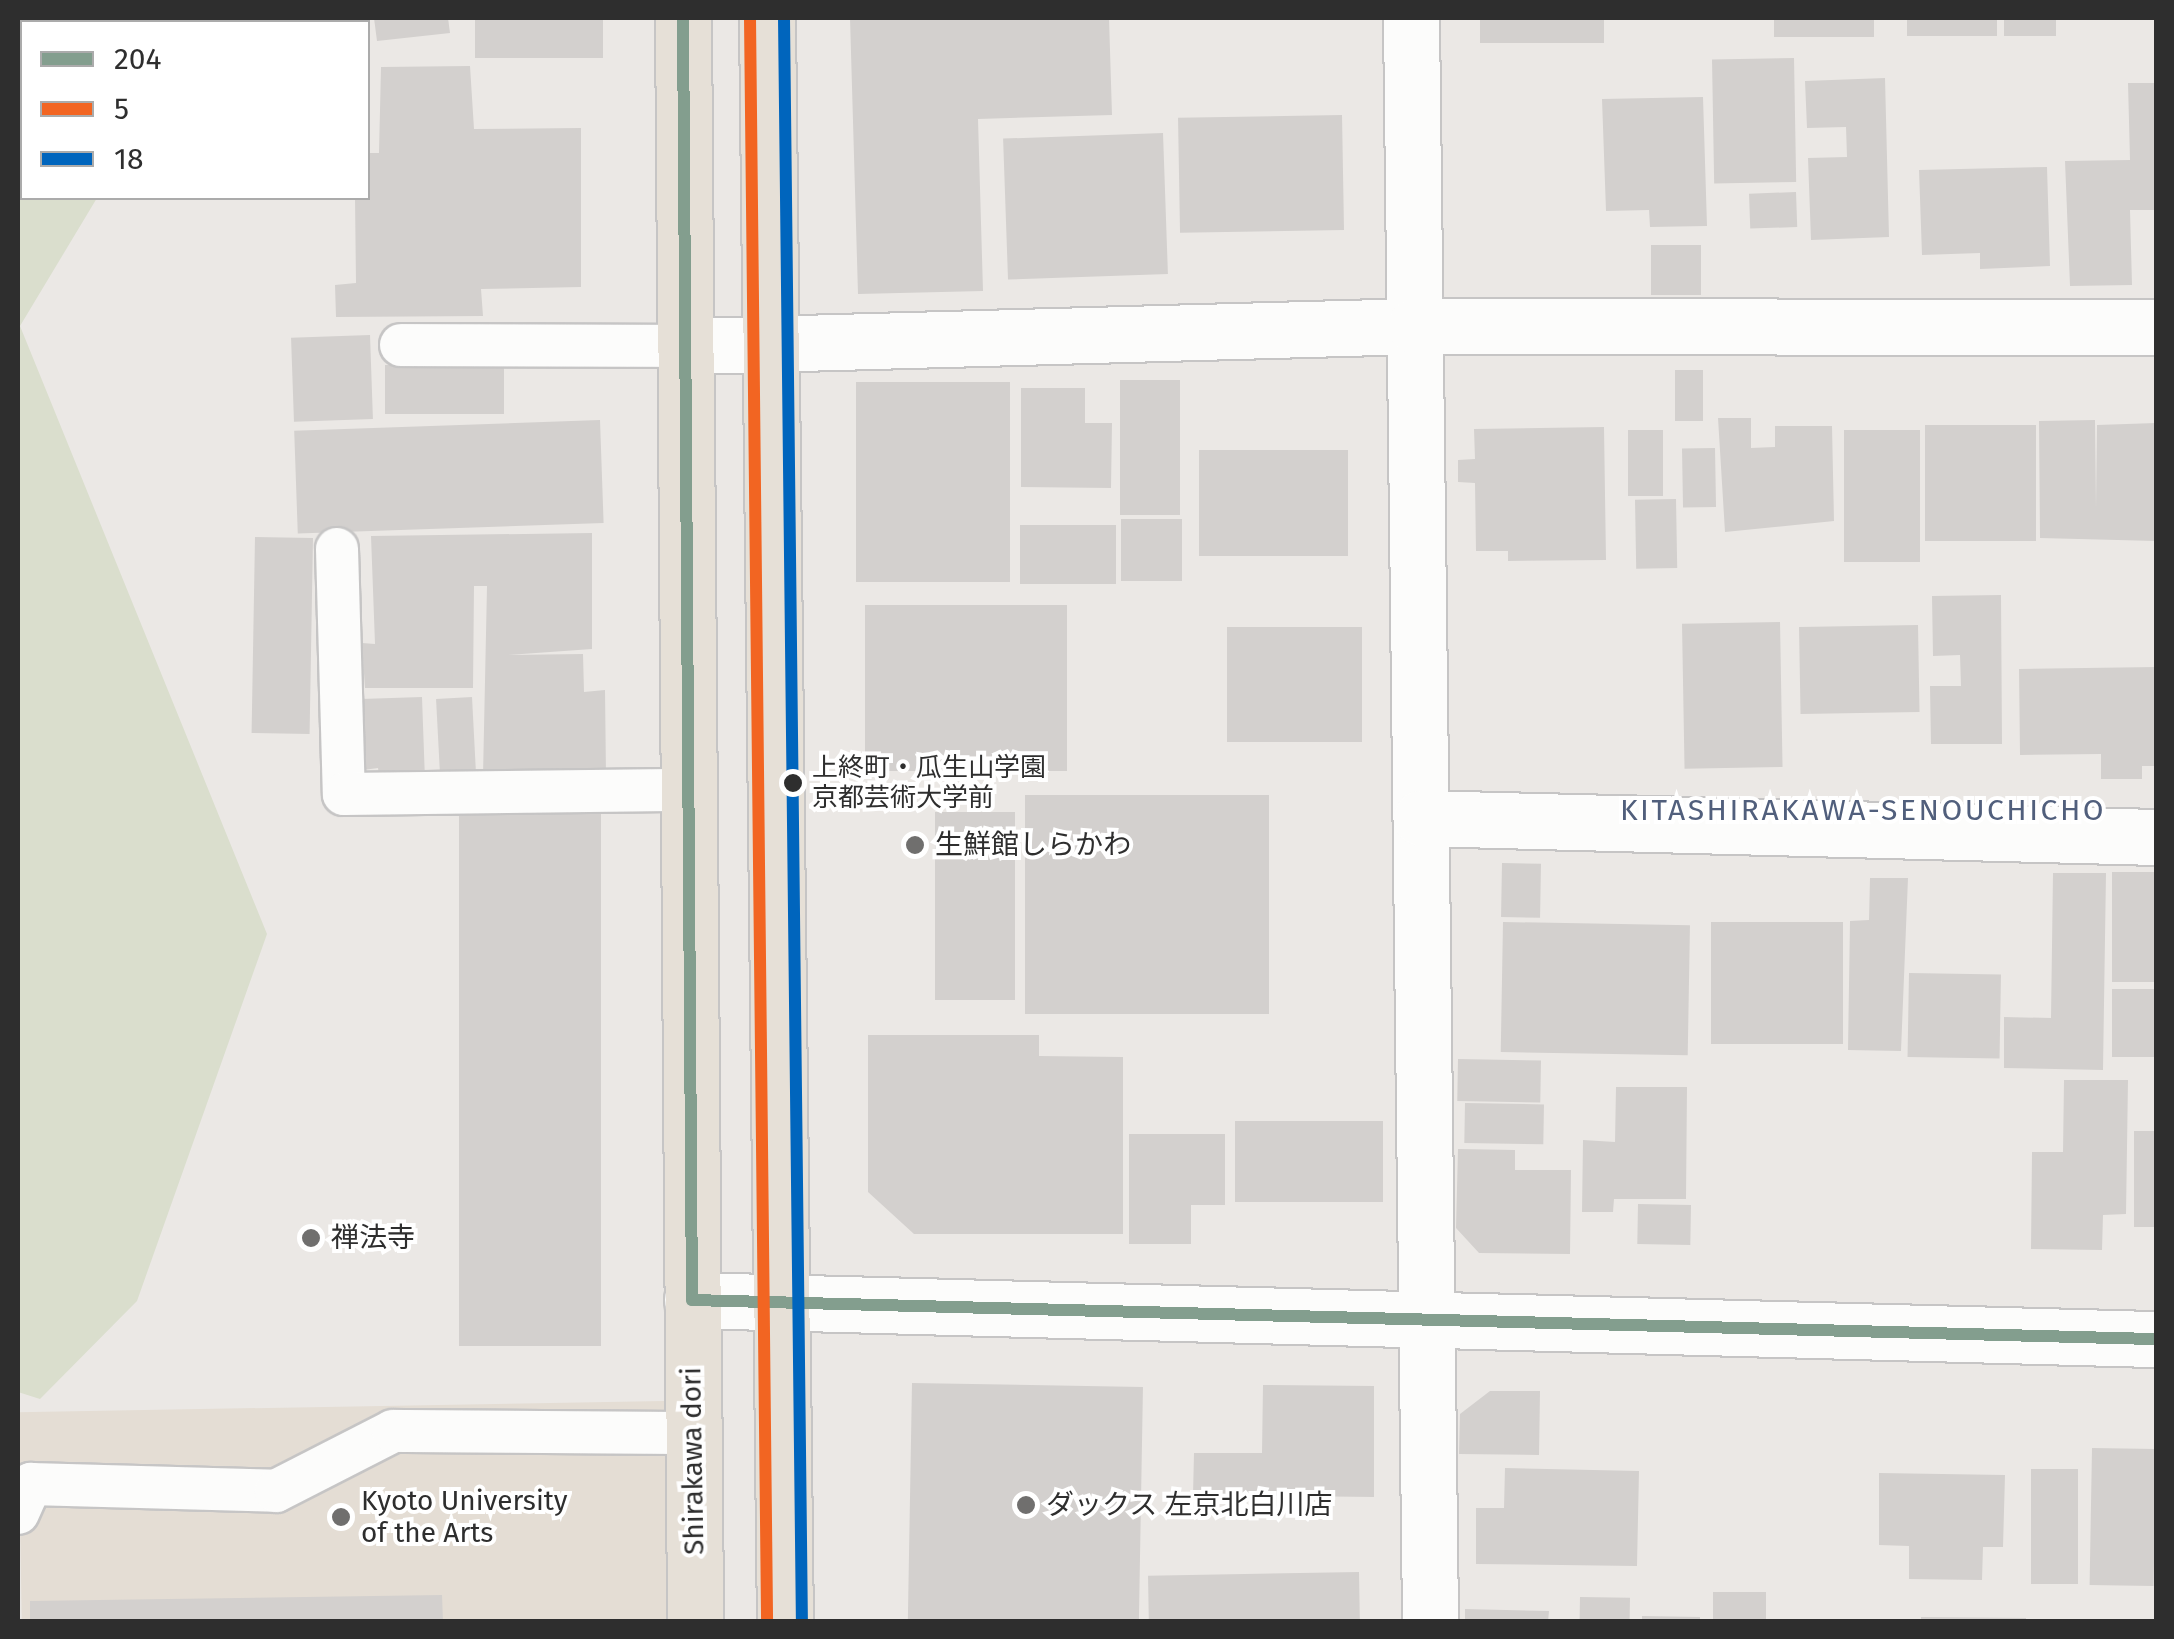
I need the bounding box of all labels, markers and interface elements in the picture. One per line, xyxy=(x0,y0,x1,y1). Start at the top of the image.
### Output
legend xyxy=(20,20,370,200)
text: 204 xyxy=(114,41,162,77)
text: 5 xyxy=(114,91,129,127)
text: 18 xyxy=(114,141,144,177)
place label: 上終町・瓜生山学園 京都芸術大学前 xyxy=(812,752,1046,814)
marker: 上終町・瓜生山学園 京都芸術大学前 xyxy=(783,773,803,793)
district label: KITASHIRAKAWA-SENOUCHICHO xyxy=(1620,792,2106,828)
place label: 生鮮館しらかわ xyxy=(935,828,1131,862)
marker: 生鮮館しらかわ xyxy=(904,834,926,856)
place label: 禅法寺 xyxy=(331,1221,415,1255)
marker: 禅法寺 xyxy=(300,1227,322,1249)
street label: Shirakawa dori xyxy=(675,1367,711,1555)
place label: Kyoto University of the Arts xyxy=(361,1484,568,1550)
place label: ダックス 左京北白川店 xyxy=(1046,1488,1333,1522)
marker: ダックス 左京北白川店 xyxy=(1015,1494,1037,1516)
marker: Kyoto University of the Arts xyxy=(330,1506,352,1528)

